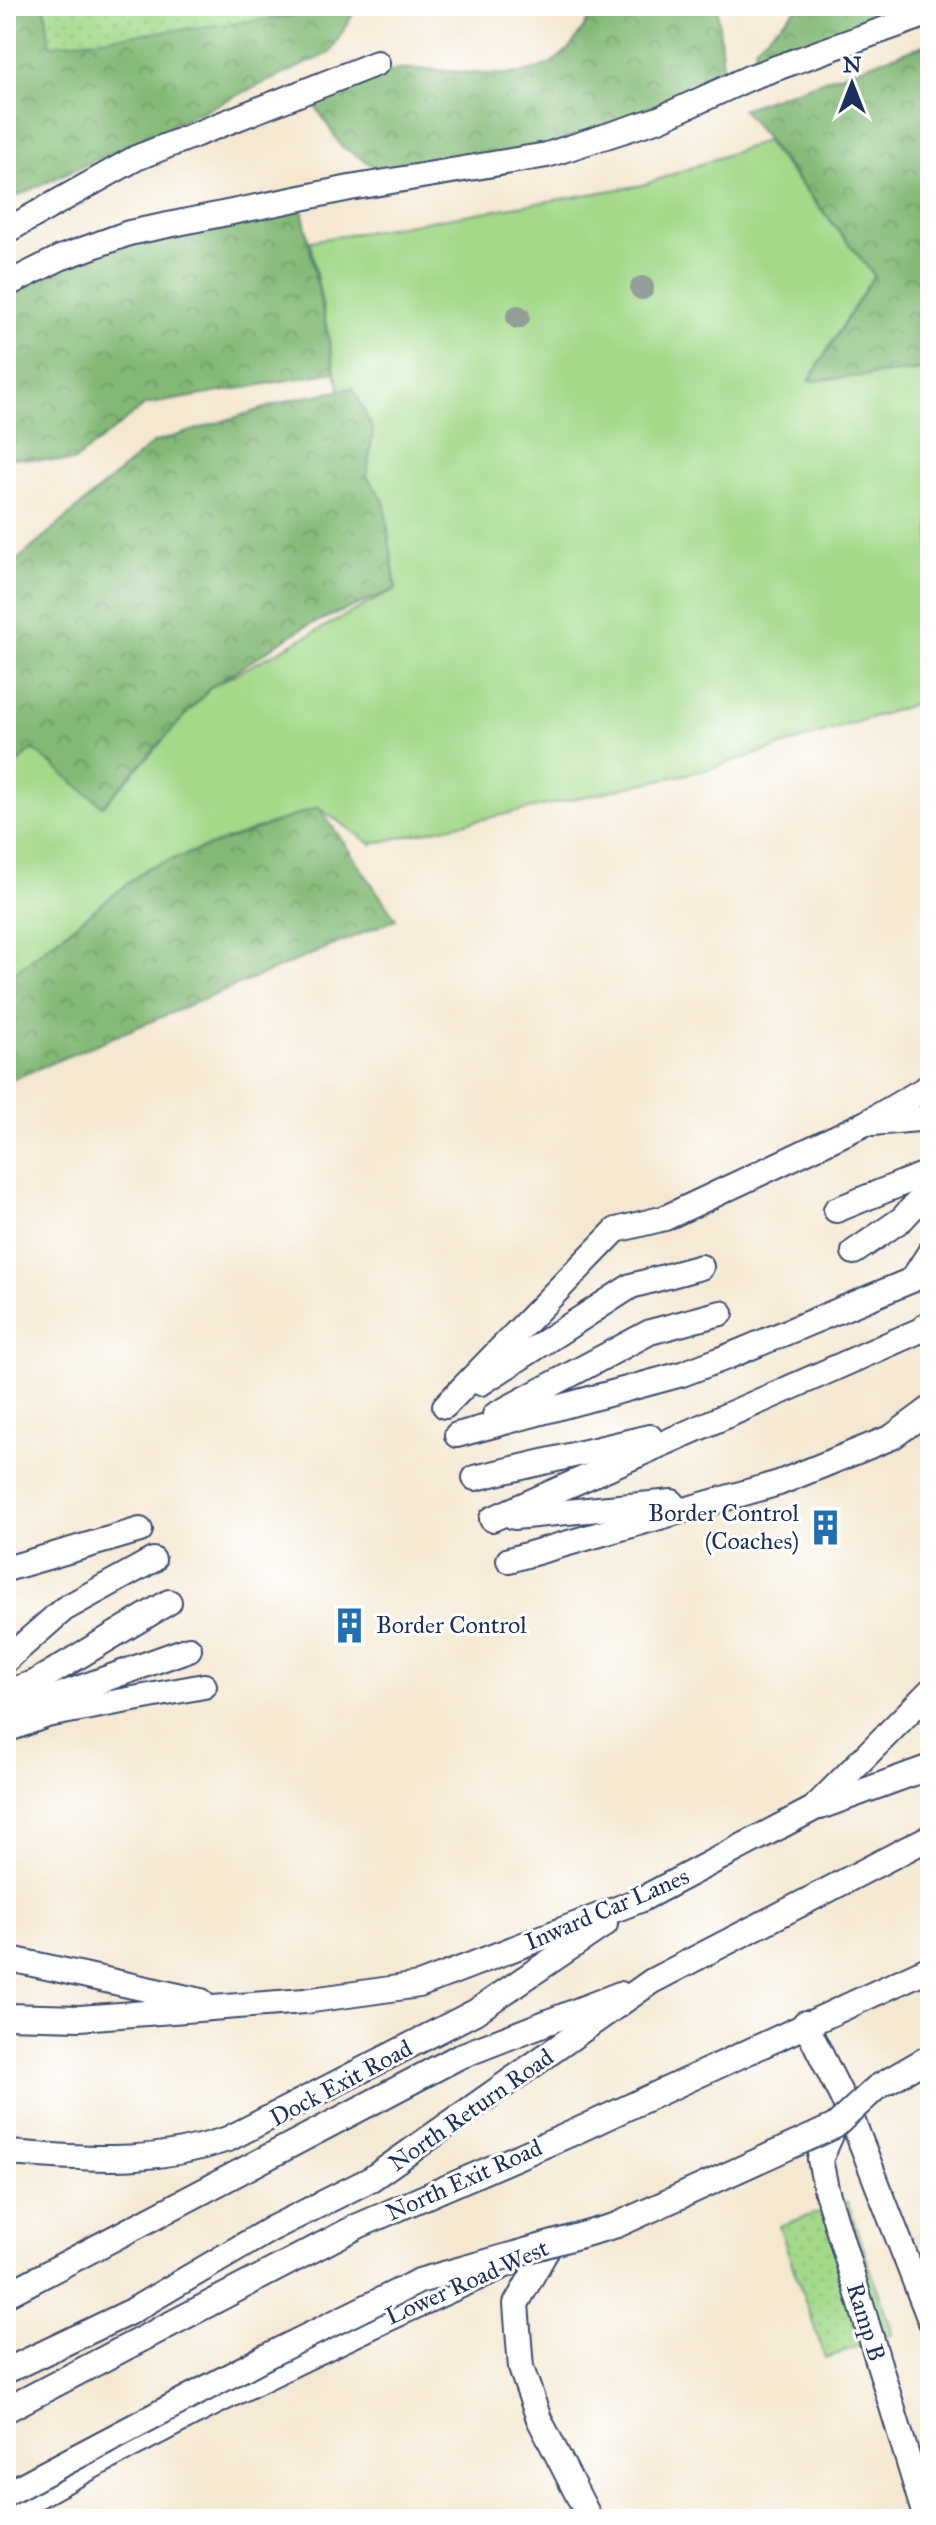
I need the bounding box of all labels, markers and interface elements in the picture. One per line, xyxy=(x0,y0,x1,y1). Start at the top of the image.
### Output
north arrow xyxy=(812,44,892,124)
text: N xyxy=(843,51,862,78)
place label: Border Control (Coaches) xyxy=(648,1498,800,1556)
building icon: Border Control (Coaches) xyxy=(806,1508,844,1546)
building icon: Border Control xyxy=(331,1606,369,1644)
place label: Border Control xyxy=(376,1610,527,1640)
street label: Inward Car Lanes xyxy=(521,1861,693,1957)
street label: Dock Exit Road xyxy=(265,2033,417,2133)
street label: North Return Road xyxy=(383,2042,559,2178)
street label: North Exit Road xyxy=(381,2132,547,2228)
street label: Lower Road West xyxy=(381,2233,553,2331)
street label: Ramp B xyxy=(840,2279,892,2365)

